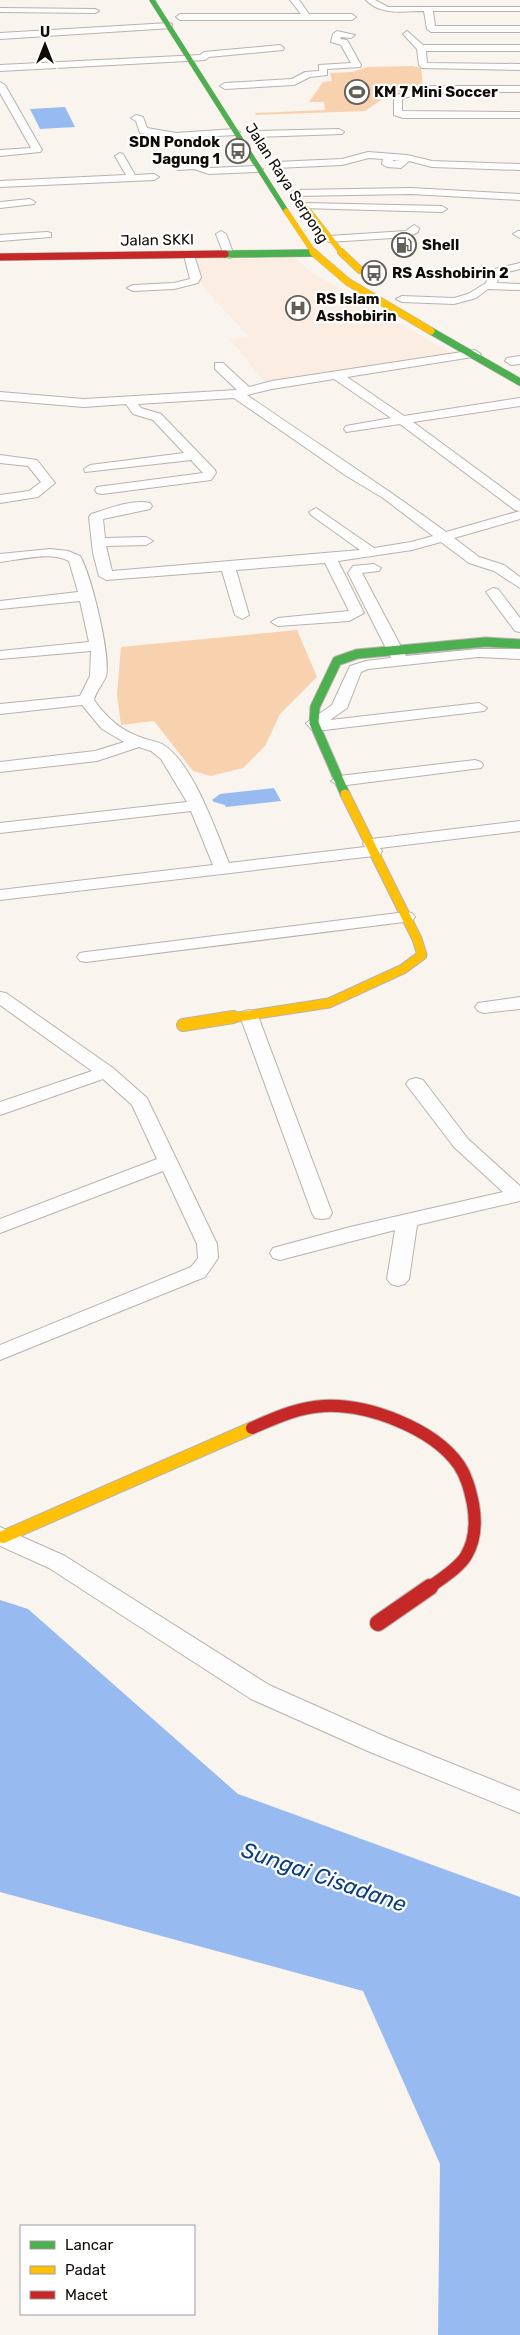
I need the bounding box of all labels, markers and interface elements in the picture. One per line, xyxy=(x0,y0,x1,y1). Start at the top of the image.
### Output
north arrow xyxy=(20,20,70,70)
text: U xyxy=(40,24,50,41)
sports icon: KM 7 Mini Soccer xyxy=(344,79,370,105)
place label: KM 7 Mini Soccer xyxy=(374,83,498,101)
street label: Jalan Raya Serpong xyxy=(242,120,332,246)
place label: SDN Pondok Jagung 1 xyxy=(129,133,220,168)
bus stop icon: SDN Pondok Jagung 1 xyxy=(225,138,251,164)
street label: Jalan SKKI xyxy=(120,230,194,250)
fuel station icon: Shell xyxy=(391,232,417,258)
place label: Shell xyxy=(422,236,459,254)
bus stop icon: RS Asshobirin 2 xyxy=(361,260,387,286)
place label: RS Asshobirin 2 xyxy=(392,264,509,282)
place label: RS Islam Asshobirin xyxy=(316,290,397,325)
hospital icon: RS Islam Asshobirin xyxy=(285,295,311,321)
water label: Sungai Cisadane xyxy=(238,1836,410,1918)
legend xyxy=(20,2225,195,2315)
text: Lancar xyxy=(65,2236,113,2254)
text: Padat xyxy=(65,2261,106,2279)
text: Macet xyxy=(65,2286,108,2304)

